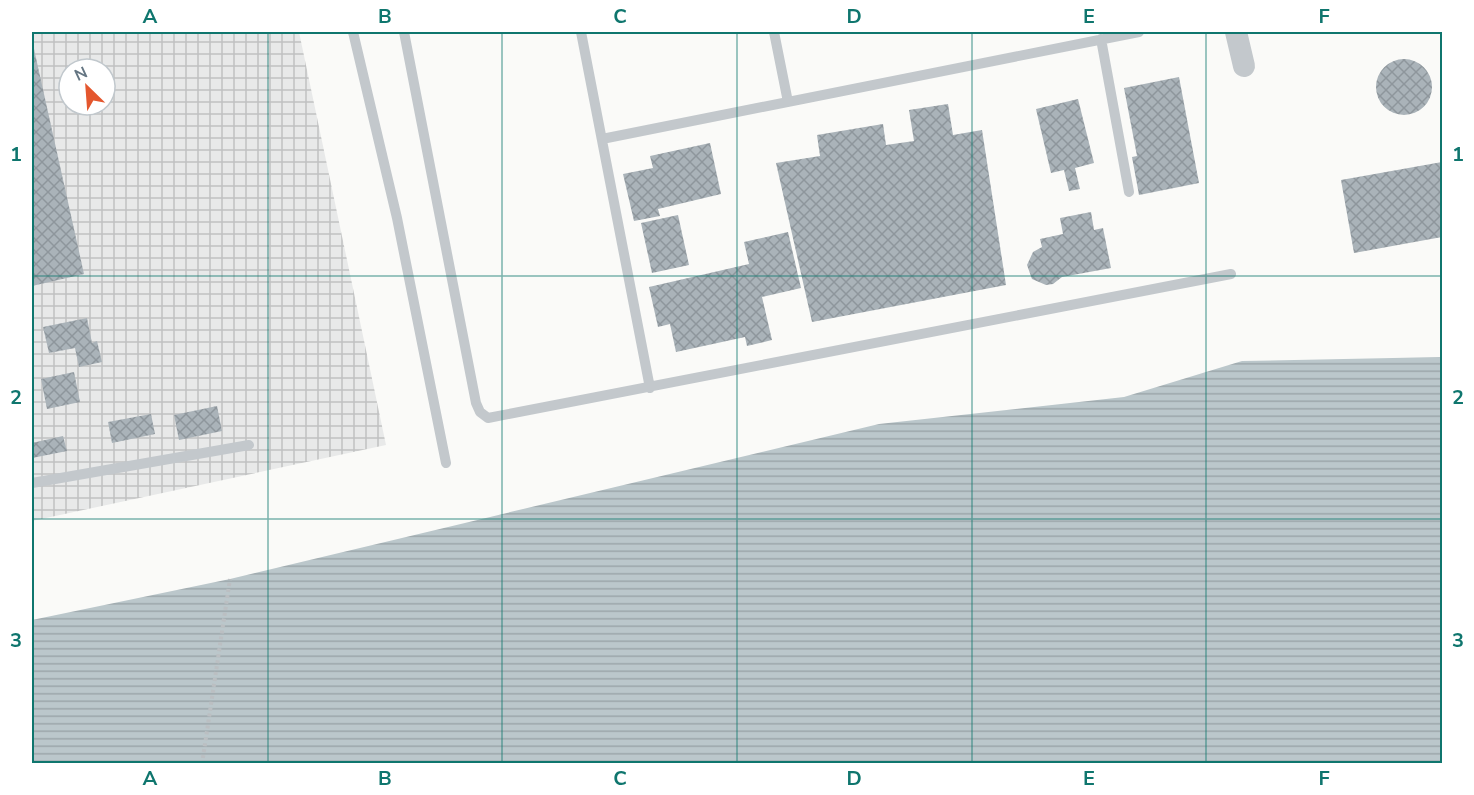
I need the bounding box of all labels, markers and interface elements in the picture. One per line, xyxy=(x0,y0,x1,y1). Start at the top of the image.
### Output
text: A xyxy=(143,3,158,30)
text: B xyxy=(378,3,392,30)
text: C xyxy=(613,3,627,30)
text: D xyxy=(846,3,862,30)
text: E xyxy=(1083,3,1095,30)
text: F xyxy=(1318,3,1330,30)
north arrow xyxy=(57,57,117,117)
text: N xyxy=(71,62,91,87)
text: 1 xyxy=(10,141,22,168)
text: 1 xyxy=(1452,141,1464,168)
text: 2 xyxy=(10,384,22,411)
text: 2 xyxy=(1452,384,1464,411)
text: 3 xyxy=(10,627,22,654)
text: 3 xyxy=(1452,627,1464,654)
text: A xyxy=(143,765,158,792)
text: B xyxy=(378,765,392,792)
text: C xyxy=(613,765,627,792)
text: D xyxy=(846,765,862,792)
text: E xyxy=(1083,765,1095,792)
text: F xyxy=(1318,765,1330,792)

